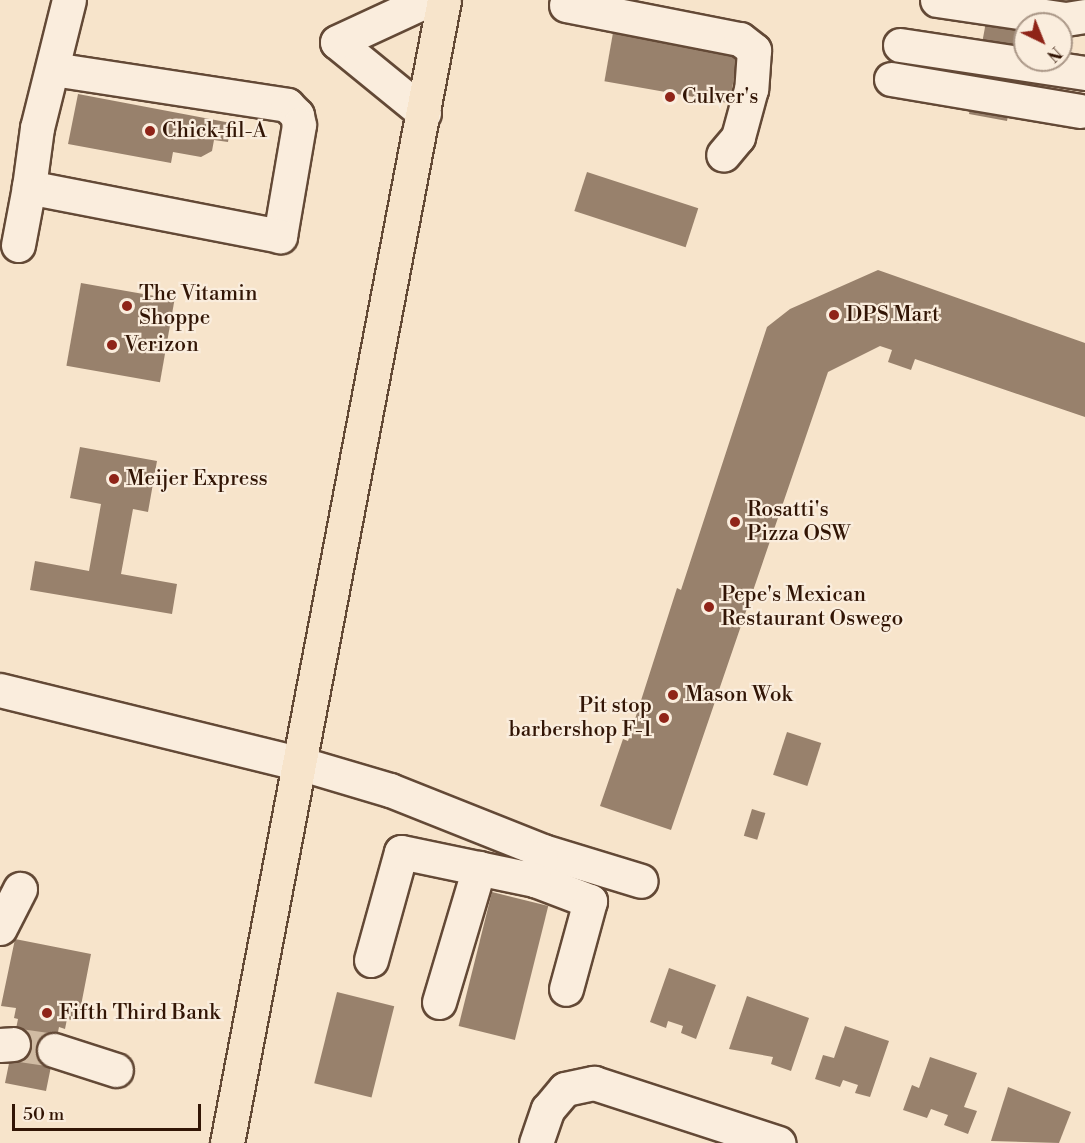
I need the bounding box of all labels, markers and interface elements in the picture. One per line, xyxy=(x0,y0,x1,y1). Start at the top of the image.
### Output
north arrow xyxy=(1013,12,1073,72)
text: N xyxy=(1042,42,1065,65)
place label: Culver's xyxy=(682,84,758,110)
marker: Culver's xyxy=(663,90,677,104)
place label: Chick-fil-A xyxy=(162,118,267,144)
marker: Chick-fil-A xyxy=(143,124,157,138)
place label: The Vitamin Shoppe xyxy=(139,281,258,331)
marker: The Vitamin Shoppe xyxy=(120,299,134,313)
place label: DPS Mart xyxy=(846,302,939,328)
marker: DPS Mart xyxy=(827,308,841,322)
place label: Verizon xyxy=(124,332,199,358)
marker: Verizon xyxy=(105,338,119,352)
place label: Meijer Express xyxy=(126,466,268,492)
marker: Meijer Express xyxy=(107,472,121,486)
place label: Rosatti's Pizza OSW xyxy=(747,497,850,547)
marker: Rosatti's Pizza OSW xyxy=(728,515,742,529)
place label: Pepe's Mexican Restaurant Oswego xyxy=(721,582,903,632)
marker: Pepe's Mexican Restaurant Oswego xyxy=(702,600,716,614)
place label: Mason Wok xyxy=(685,682,792,708)
marker: Mason Wok xyxy=(666,688,680,702)
place label: Pit stop barbershop F-1 xyxy=(509,693,652,743)
marker: Pit stop barbershop F-1 xyxy=(657,711,671,725)
place label: Fifth Third Bank xyxy=(59,1000,220,1026)
marker: Fifth Third Bank xyxy=(40,1006,54,1020)
scale bar xyxy=(15,1092,204,1130)
text: 50 m xyxy=(23,1103,64,1126)

